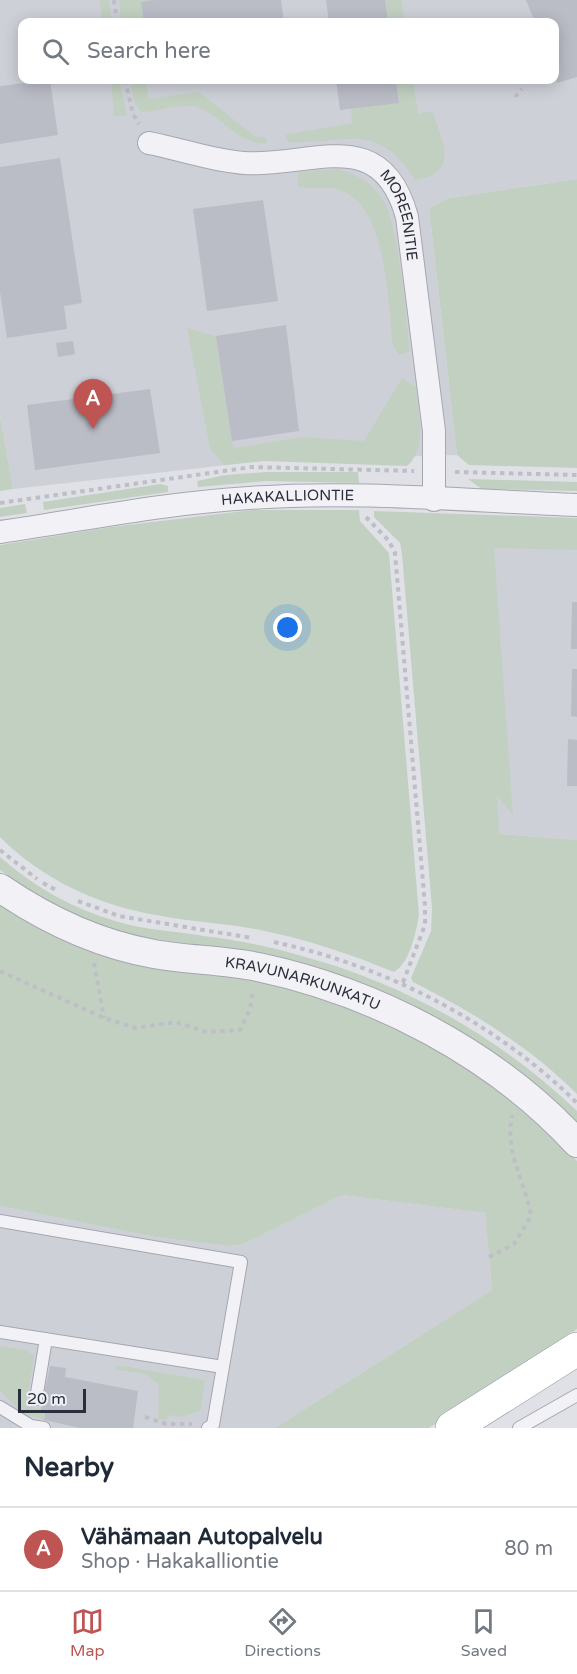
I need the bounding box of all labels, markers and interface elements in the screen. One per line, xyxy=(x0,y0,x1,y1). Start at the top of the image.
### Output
search box xyxy=(18,18,559,84)
icon: search xyxy=(39,35,72,68)
text: Search here xyxy=(87,38,211,64)
street label: MOREENITIE xyxy=(376,166,421,262)
pin: A xyxy=(74,380,112,429)
street label: HAKAKALLIONTIE xyxy=(220,486,354,509)
your location xyxy=(273,613,302,642)
street label: KRAVUNARKUNKATU xyxy=(224,953,383,1014)
scale bar xyxy=(18,1386,86,1414)
text: 20 m xyxy=(27,1389,66,1409)
text: Nearby xyxy=(24,1452,114,1483)
text: Vähämaan Autopalvelu xyxy=(81,1524,323,1550)
text: A xyxy=(36,1537,51,1561)
text: 80 m xyxy=(504,1537,553,1561)
text: Shop · Hakakalliontie xyxy=(81,1550,279,1574)
tab: Map xyxy=(70,1605,104,1661)
tab: Directions xyxy=(244,1605,321,1661)
tab: Saved xyxy=(461,1605,507,1661)

